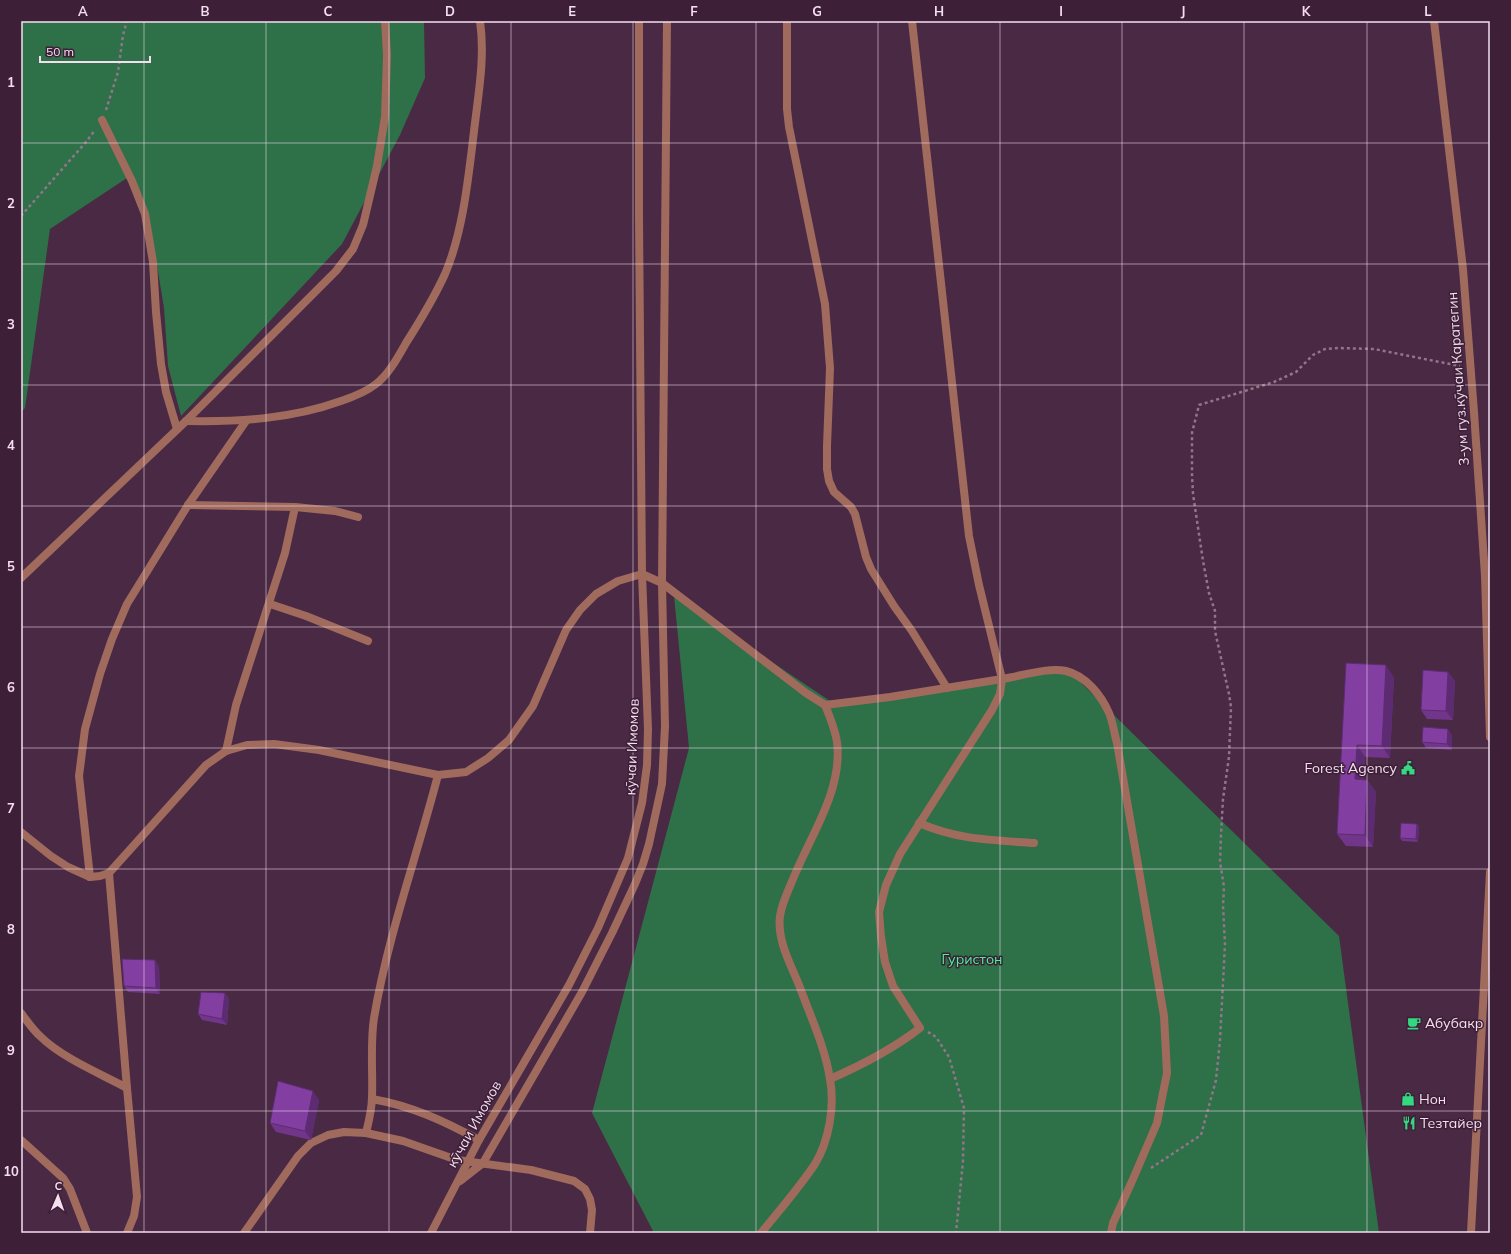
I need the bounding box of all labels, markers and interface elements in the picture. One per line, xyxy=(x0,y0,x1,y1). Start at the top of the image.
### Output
text: A xyxy=(78,3,88,19)
text: B xyxy=(201,3,210,19)
text: C xyxy=(324,3,333,19)
text: D xyxy=(445,3,455,19)
text: E xyxy=(568,3,576,19)
text: F xyxy=(690,3,698,19)
text: G xyxy=(812,3,822,19)
text: H xyxy=(934,3,944,19)
text: I xyxy=(1059,3,1063,19)
text: J xyxy=(1181,3,1185,19)
text: K xyxy=(1302,3,1312,19)
text: L xyxy=(1424,3,1432,19)
scale bar xyxy=(40,38,150,64)
text: 50 m xyxy=(46,44,74,59)
text: 1 xyxy=(7,74,15,90)
text: 2 xyxy=(7,195,15,211)
street label: 3-ум гуз.кӯчаи Каратегин xyxy=(1443,291,1473,467)
text: 3 xyxy=(7,316,15,332)
text: 4 xyxy=(7,437,15,453)
text: 5 xyxy=(7,558,15,574)
text: 6 xyxy=(7,679,15,695)
street label: кӯчаи Имомов xyxy=(621,698,643,796)
place label: Forest Agency xyxy=(1304,759,1398,777)
public building icon: Forest Agency xyxy=(1400,760,1416,776)
text: 7 xyxy=(7,800,15,816)
text: 8 xyxy=(7,921,15,937)
park label: Гуристон xyxy=(942,950,1002,968)
place label: Абубакр xyxy=(1425,1014,1483,1032)
cafe icon: Абубакр xyxy=(1406,1015,1422,1031)
text: 9 xyxy=(7,1042,15,1058)
street label: кӯчаи Имомов xyxy=(443,1077,505,1171)
place label: Нон xyxy=(1419,1090,1446,1108)
shop icon: Нон xyxy=(1400,1091,1416,1107)
place label: Тезтайер xyxy=(1420,1114,1482,1132)
restaurant icon: Тезтайер xyxy=(1401,1115,1417,1131)
text: 10 xyxy=(3,1163,19,1179)
north arrow xyxy=(38,1176,78,1216)
text: С xyxy=(54,1179,63,1193)

